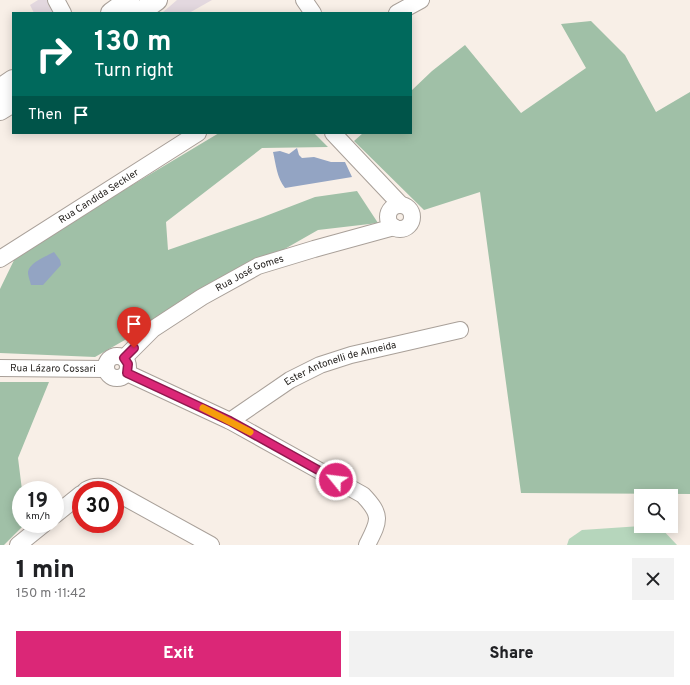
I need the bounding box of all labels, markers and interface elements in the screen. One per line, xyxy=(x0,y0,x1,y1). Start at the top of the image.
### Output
text: 130 m xyxy=(94,25,172,61)
icon: right xyxy=(28,28,80,80)
text: Turn right xyxy=(94,60,174,83)
icon: arrive xyxy=(70,104,92,126)
text: Then xyxy=(28,106,62,125)
street label: Rua Candida Seckler xyxy=(56,166,141,227)
street label: Rua José Gomes xyxy=(213,252,286,295)
pin xyxy=(117,307,151,348)
icon: arrive xyxy=(123,313,145,335)
street label: Ester Antonelli de Almeida xyxy=(282,338,398,389)
street label: Rua Lázaro Cossari xyxy=(10,362,96,375)
position arrow xyxy=(315,459,357,501)
speed limit sign: 30 xyxy=(72,481,124,533)
text: 19 xyxy=(28,489,48,515)
map controls xyxy=(634,489,678,533)
button: search xyxy=(634,489,678,533)
text: km/h xyxy=(26,510,50,523)
text: 1 min xyxy=(16,556,75,586)
button: close xyxy=(632,558,674,600)
text: 150 m · 11:42 xyxy=(16,586,86,602)
button: Exit xyxy=(16,631,341,677)
button: Share xyxy=(349,631,674,677)

